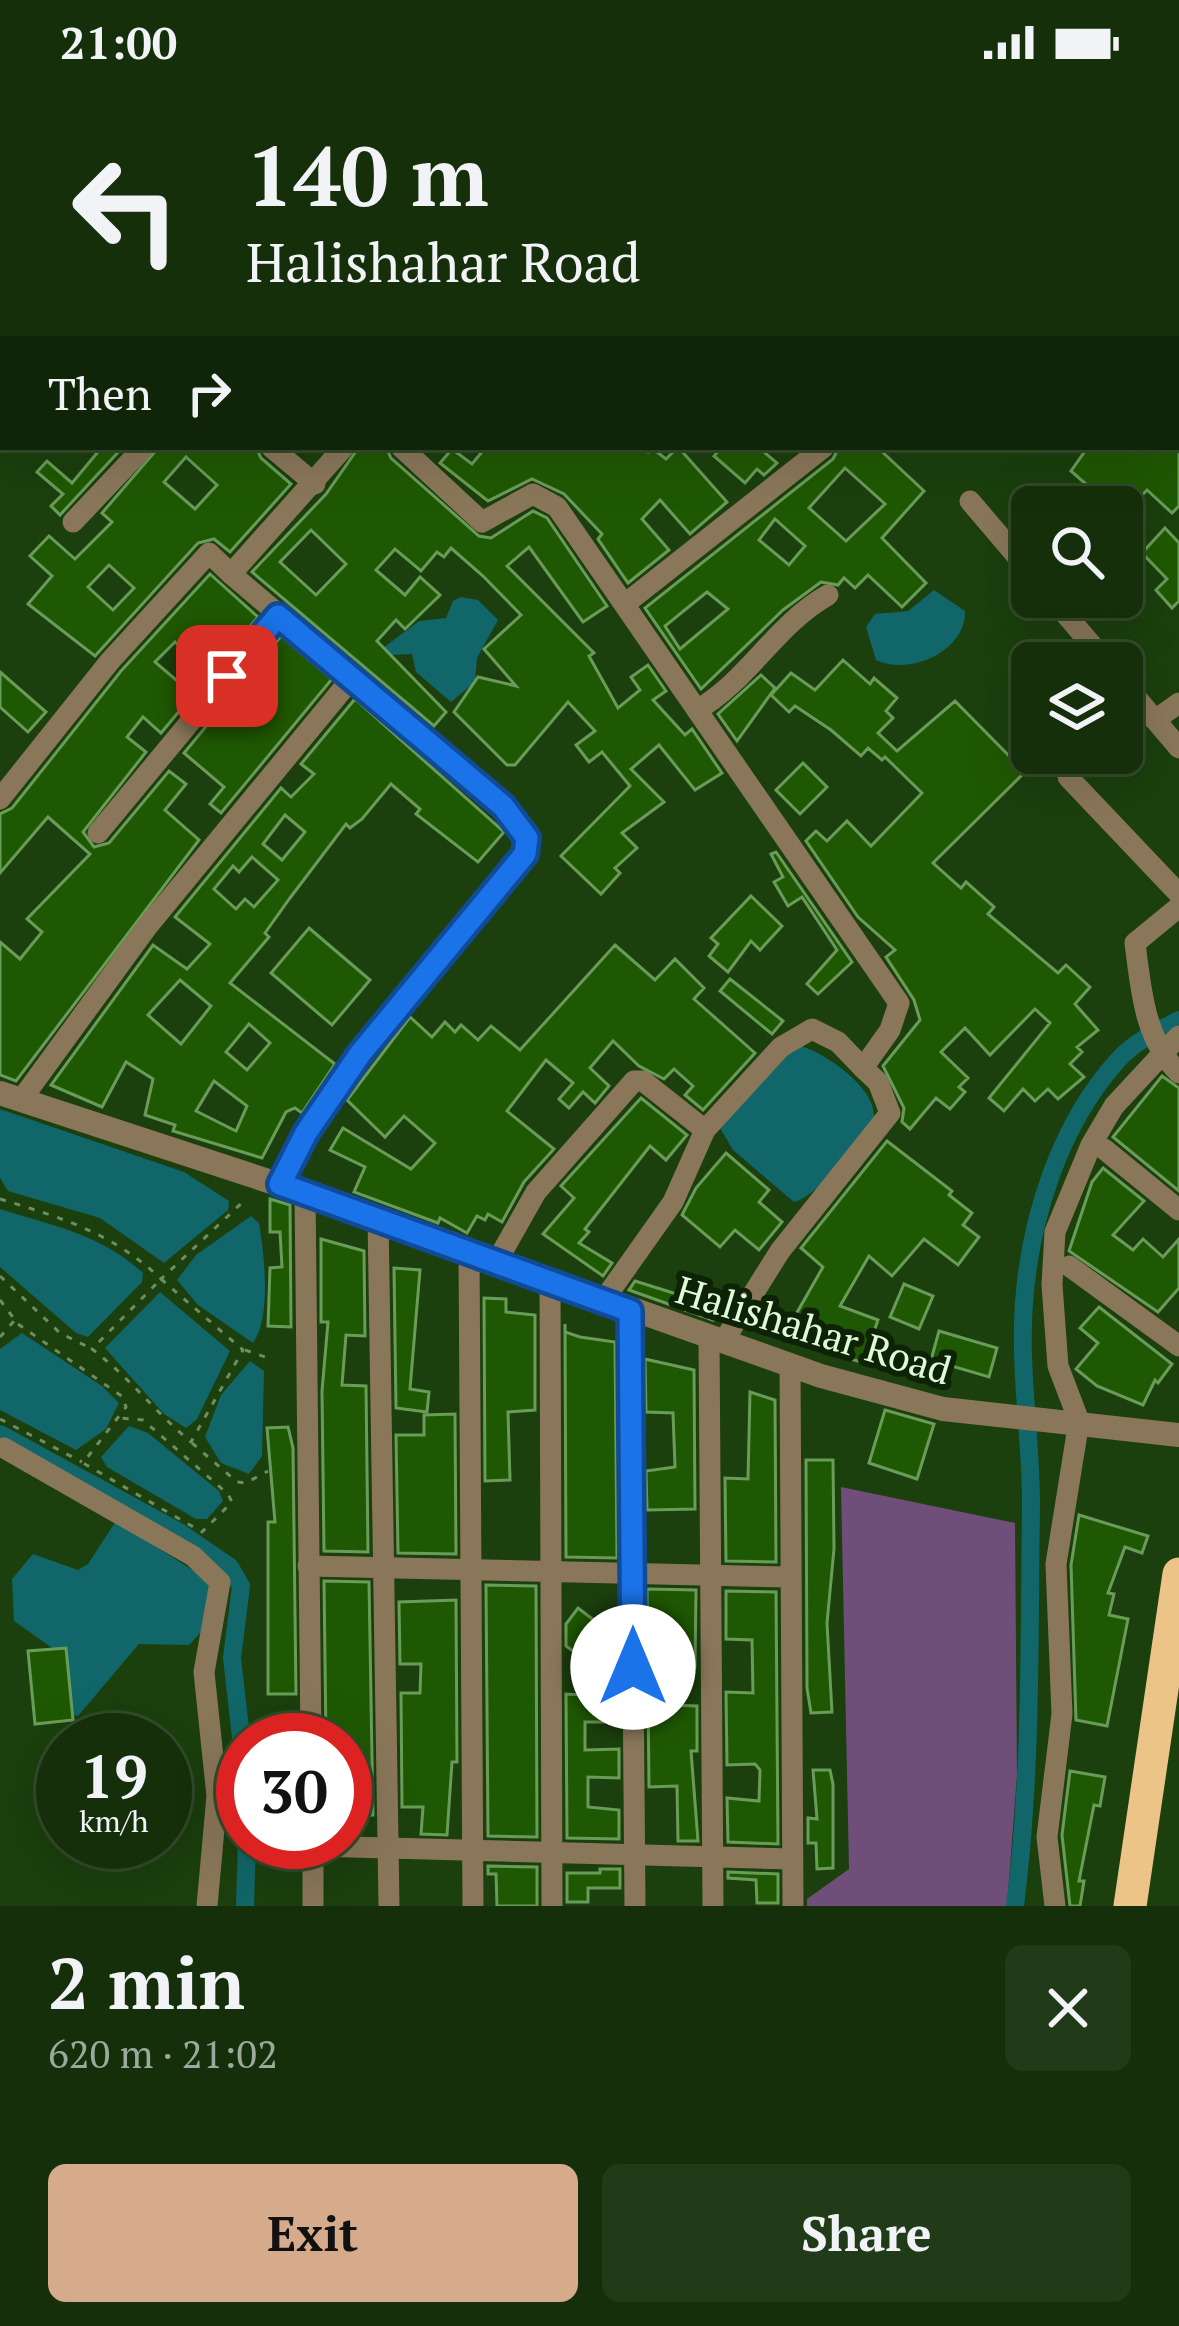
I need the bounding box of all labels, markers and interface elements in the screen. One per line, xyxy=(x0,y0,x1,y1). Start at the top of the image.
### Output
text: 21:00 xyxy=(60,12,177,72)
text: 140 m xyxy=(246,119,489,230)
icon: left xyxy=(48,132,204,288)
text: Halishahar Road xyxy=(246,226,641,297)
icon: right xyxy=(176,360,242,426)
text: Then xyxy=(48,363,152,423)
map controls xyxy=(1011,486,1143,774)
button: search xyxy=(1011,486,1143,618)
pin xyxy=(176,625,278,727)
button: layers xyxy=(1011,642,1143,774)
icon: arrive xyxy=(194,643,260,709)
street label: Halishahar Road xyxy=(670,1262,958,1396)
position arrow xyxy=(570,1604,696,1730)
speed limit sign: 30 xyxy=(216,1713,372,1869)
text: 19 xyxy=(80,1736,148,1815)
text: km/h xyxy=(79,1801,149,1841)
text: 2 min xyxy=(48,1934,245,2030)
button: close xyxy=(1005,1945,1131,2071)
text: 620 m · 21:02 xyxy=(48,2027,278,2079)
button: Exit xyxy=(48,2164,578,2302)
button: Share xyxy=(602,2164,1131,2302)

